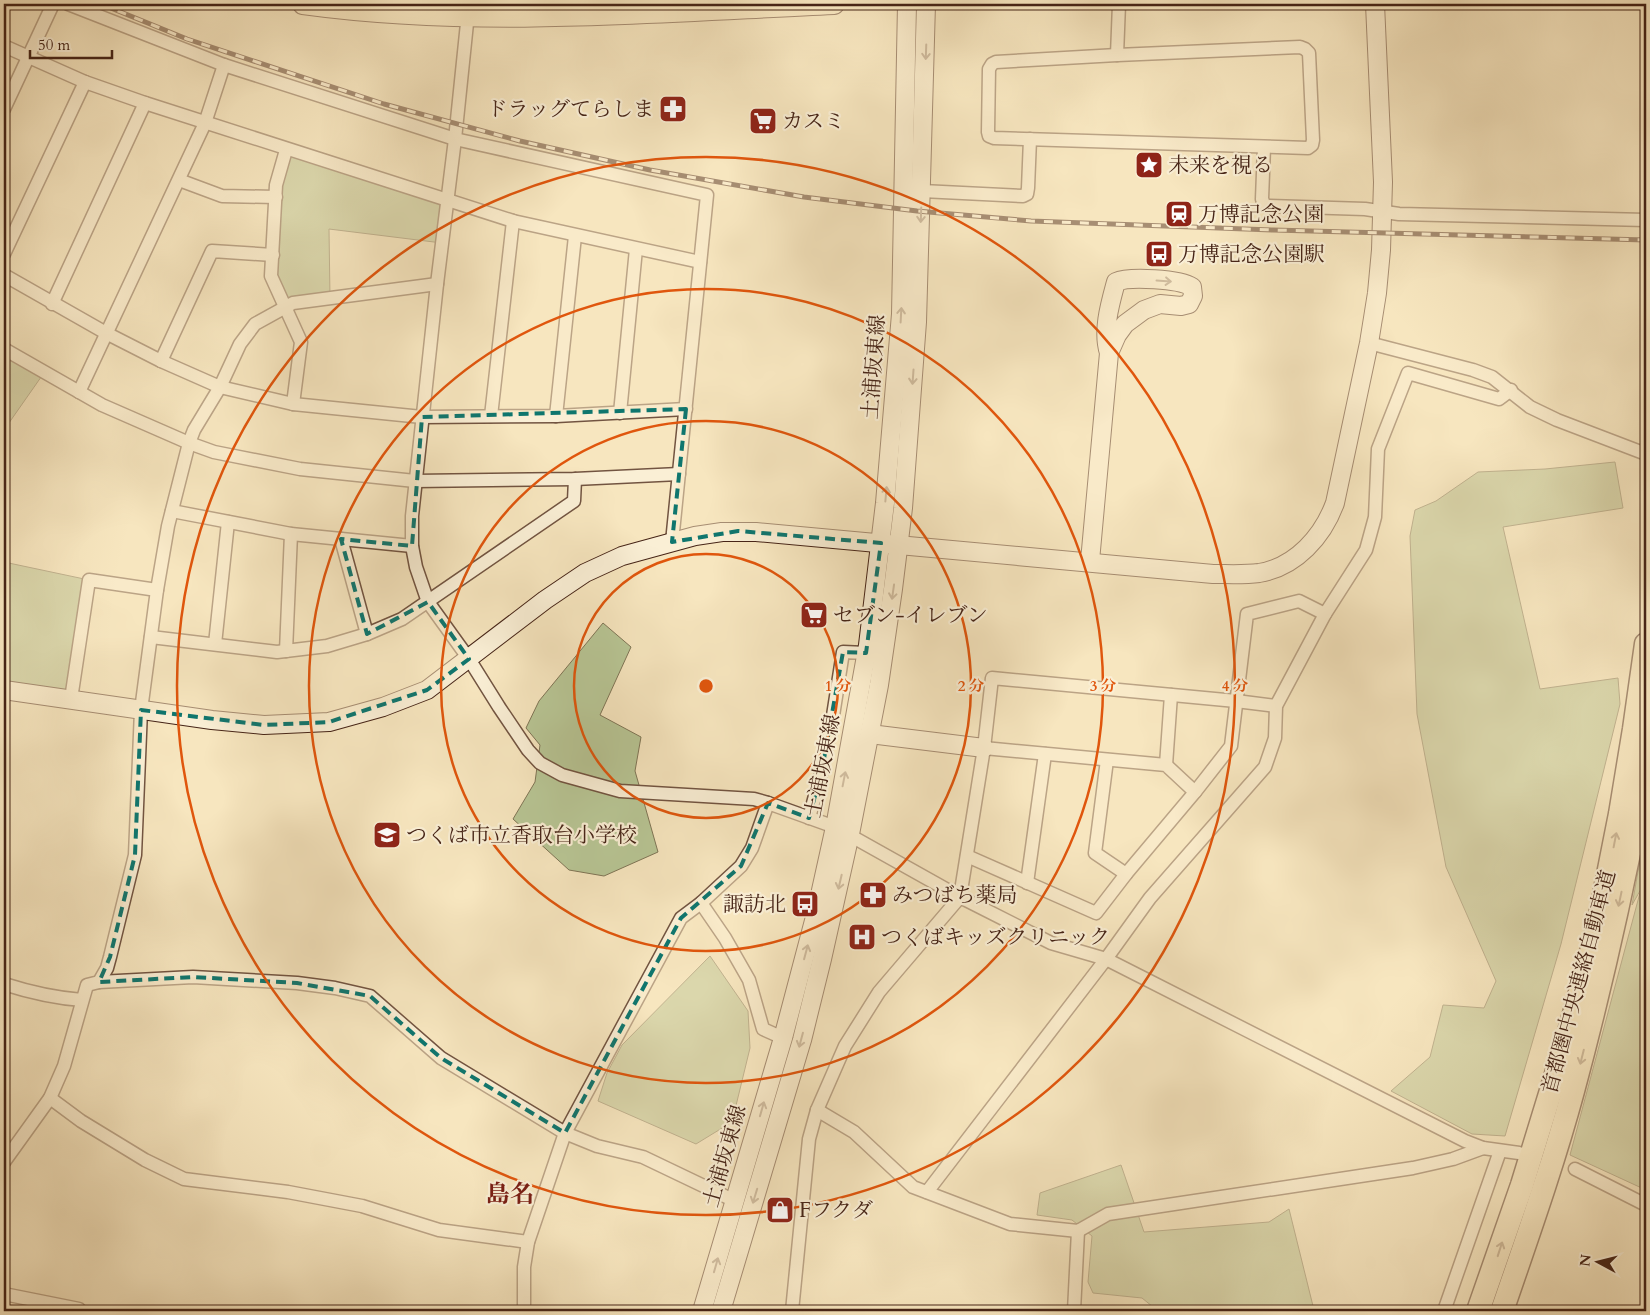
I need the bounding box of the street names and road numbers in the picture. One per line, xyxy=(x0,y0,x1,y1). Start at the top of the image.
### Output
street label: 土浦坂東線 xyxy=(856,314,892,420)
street label: 土浦坂東線 xyxy=(799,712,847,820)
street label: 首都圏中央連絡自動車道 xyxy=(1535,867,1623,1097)
street label: 土浦坂東線 xyxy=(697,1102,753,1210)

